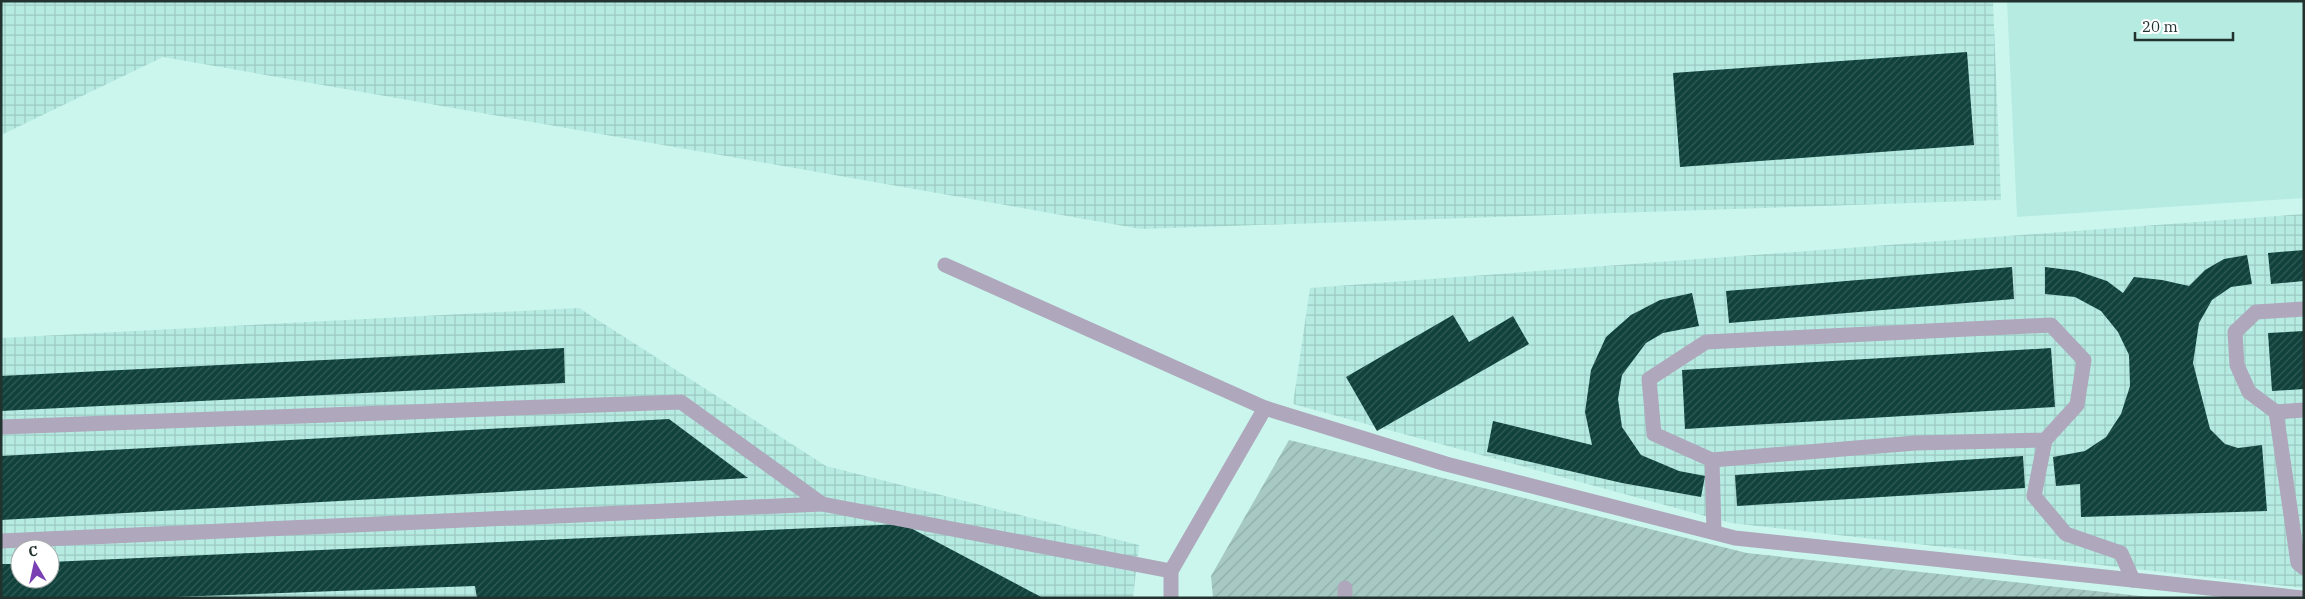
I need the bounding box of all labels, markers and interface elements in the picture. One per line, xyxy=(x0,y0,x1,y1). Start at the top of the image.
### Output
scale bar xyxy=(2135,10,2232,42)
text: 20 m xyxy=(2142,17,2178,36)
north arrow xyxy=(10,539,60,589)
text: С xyxy=(27,542,39,561)

